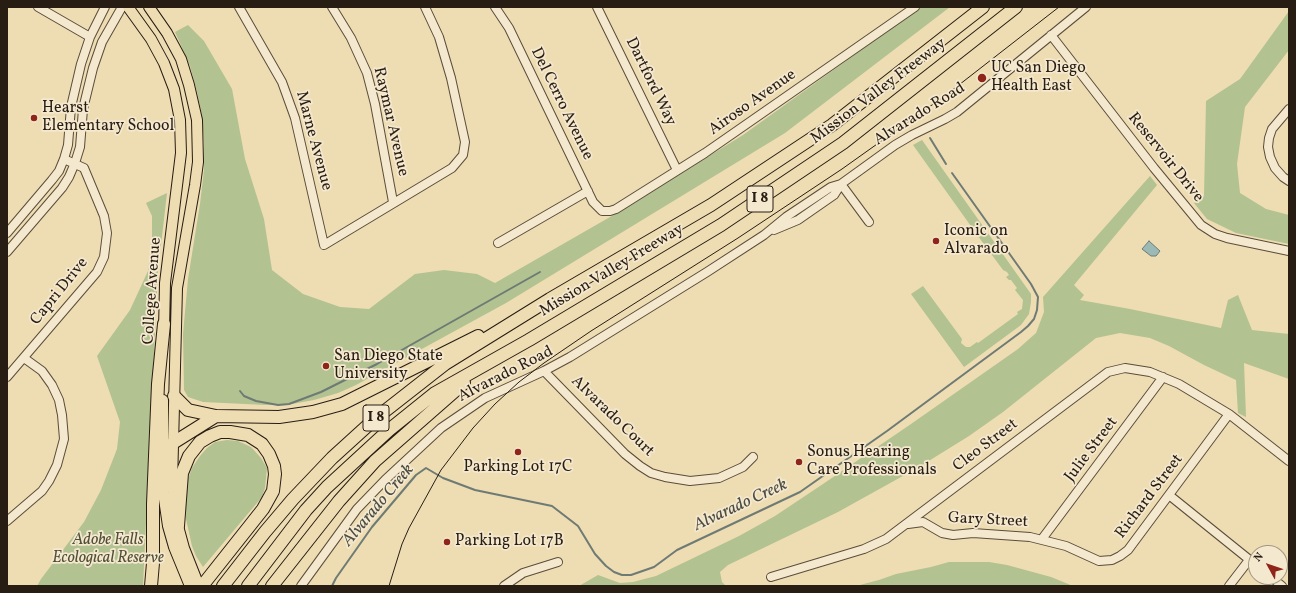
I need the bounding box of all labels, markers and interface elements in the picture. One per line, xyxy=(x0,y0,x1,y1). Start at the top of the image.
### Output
street label: Dartford Way xyxy=(620,35,680,129)
street label: Mission Valley Freeway xyxy=(808,35,950,149)
street label: Del Cerro Avenue xyxy=(525,45,597,163)
place label: UC San Diego Health East xyxy=(991,59,1086,97)
street label: Raymar Avenue xyxy=(368,66,412,178)
street label: Airoso Avenue xyxy=(706,66,800,140)
marker: UC San Diego Health East xyxy=(976,72,988,84)
street label: Alvarado Road xyxy=(871,79,969,151)
street label: Marne Avenue xyxy=(290,89,336,193)
place label: Hearst Elementary School xyxy=(42,99,174,137)
street label: Reservoir Drive xyxy=(1123,109,1207,207)
marker: Hearst Elementary School xyxy=(29,113,39,123)
road number: I 8 xyxy=(747,186,773,212)
street label: Mission Valley Freeway xyxy=(537,220,687,322)
place label: Iconic on Alvarado xyxy=(944,222,1009,260)
marker: Iconic on Alvarado xyxy=(931,236,941,246)
street label: College Avenue xyxy=(140,237,166,345)
street label: Capri Drive xyxy=(27,254,93,330)
street label: Alvarado Road xyxy=(455,343,557,407)
place label: San Diego State University xyxy=(334,347,443,385)
marker: San Diego State University xyxy=(321,361,331,371)
street label: Alvarado Court xyxy=(566,373,658,461)
road number: I 8 xyxy=(363,405,389,431)
street label: Julie Street xyxy=(1061,414,1123,486)
street label: Cleo Street xyxy=(950,415,1022,477)
place label: Sonus Hearing Care Professionals xyxy=(807,443,937,481)
marker: Parking Lot 17C xyxy=(513,447,523,457)
street label: Richard Street xyxy=(1112,451,1188,543)
marker: Sonus Hearing Care Professionals xyxy=(794,457,804,467)
place label: Parking Lot 17C xyxy=(463,458,573,478)
water label: Alvarado Creek xyxy=(339,461,419,551)
water label: Alvarado Creek xyxy=(691,475,791,537)
street label: Gary Street xyxy=(947,509,1029,533)
park label: Adobe Falls Ecological Reserve xyxy=(52,531,164,569)
place label: Parking Lot 17B xyxy=(455,532,564,552)
marker: Parking Lot 17B xyxy=(442,537,452,547)
north arrow xyxy=(1248,545,1288,585)
text: N xyxy=(1251,550,1268,565)

